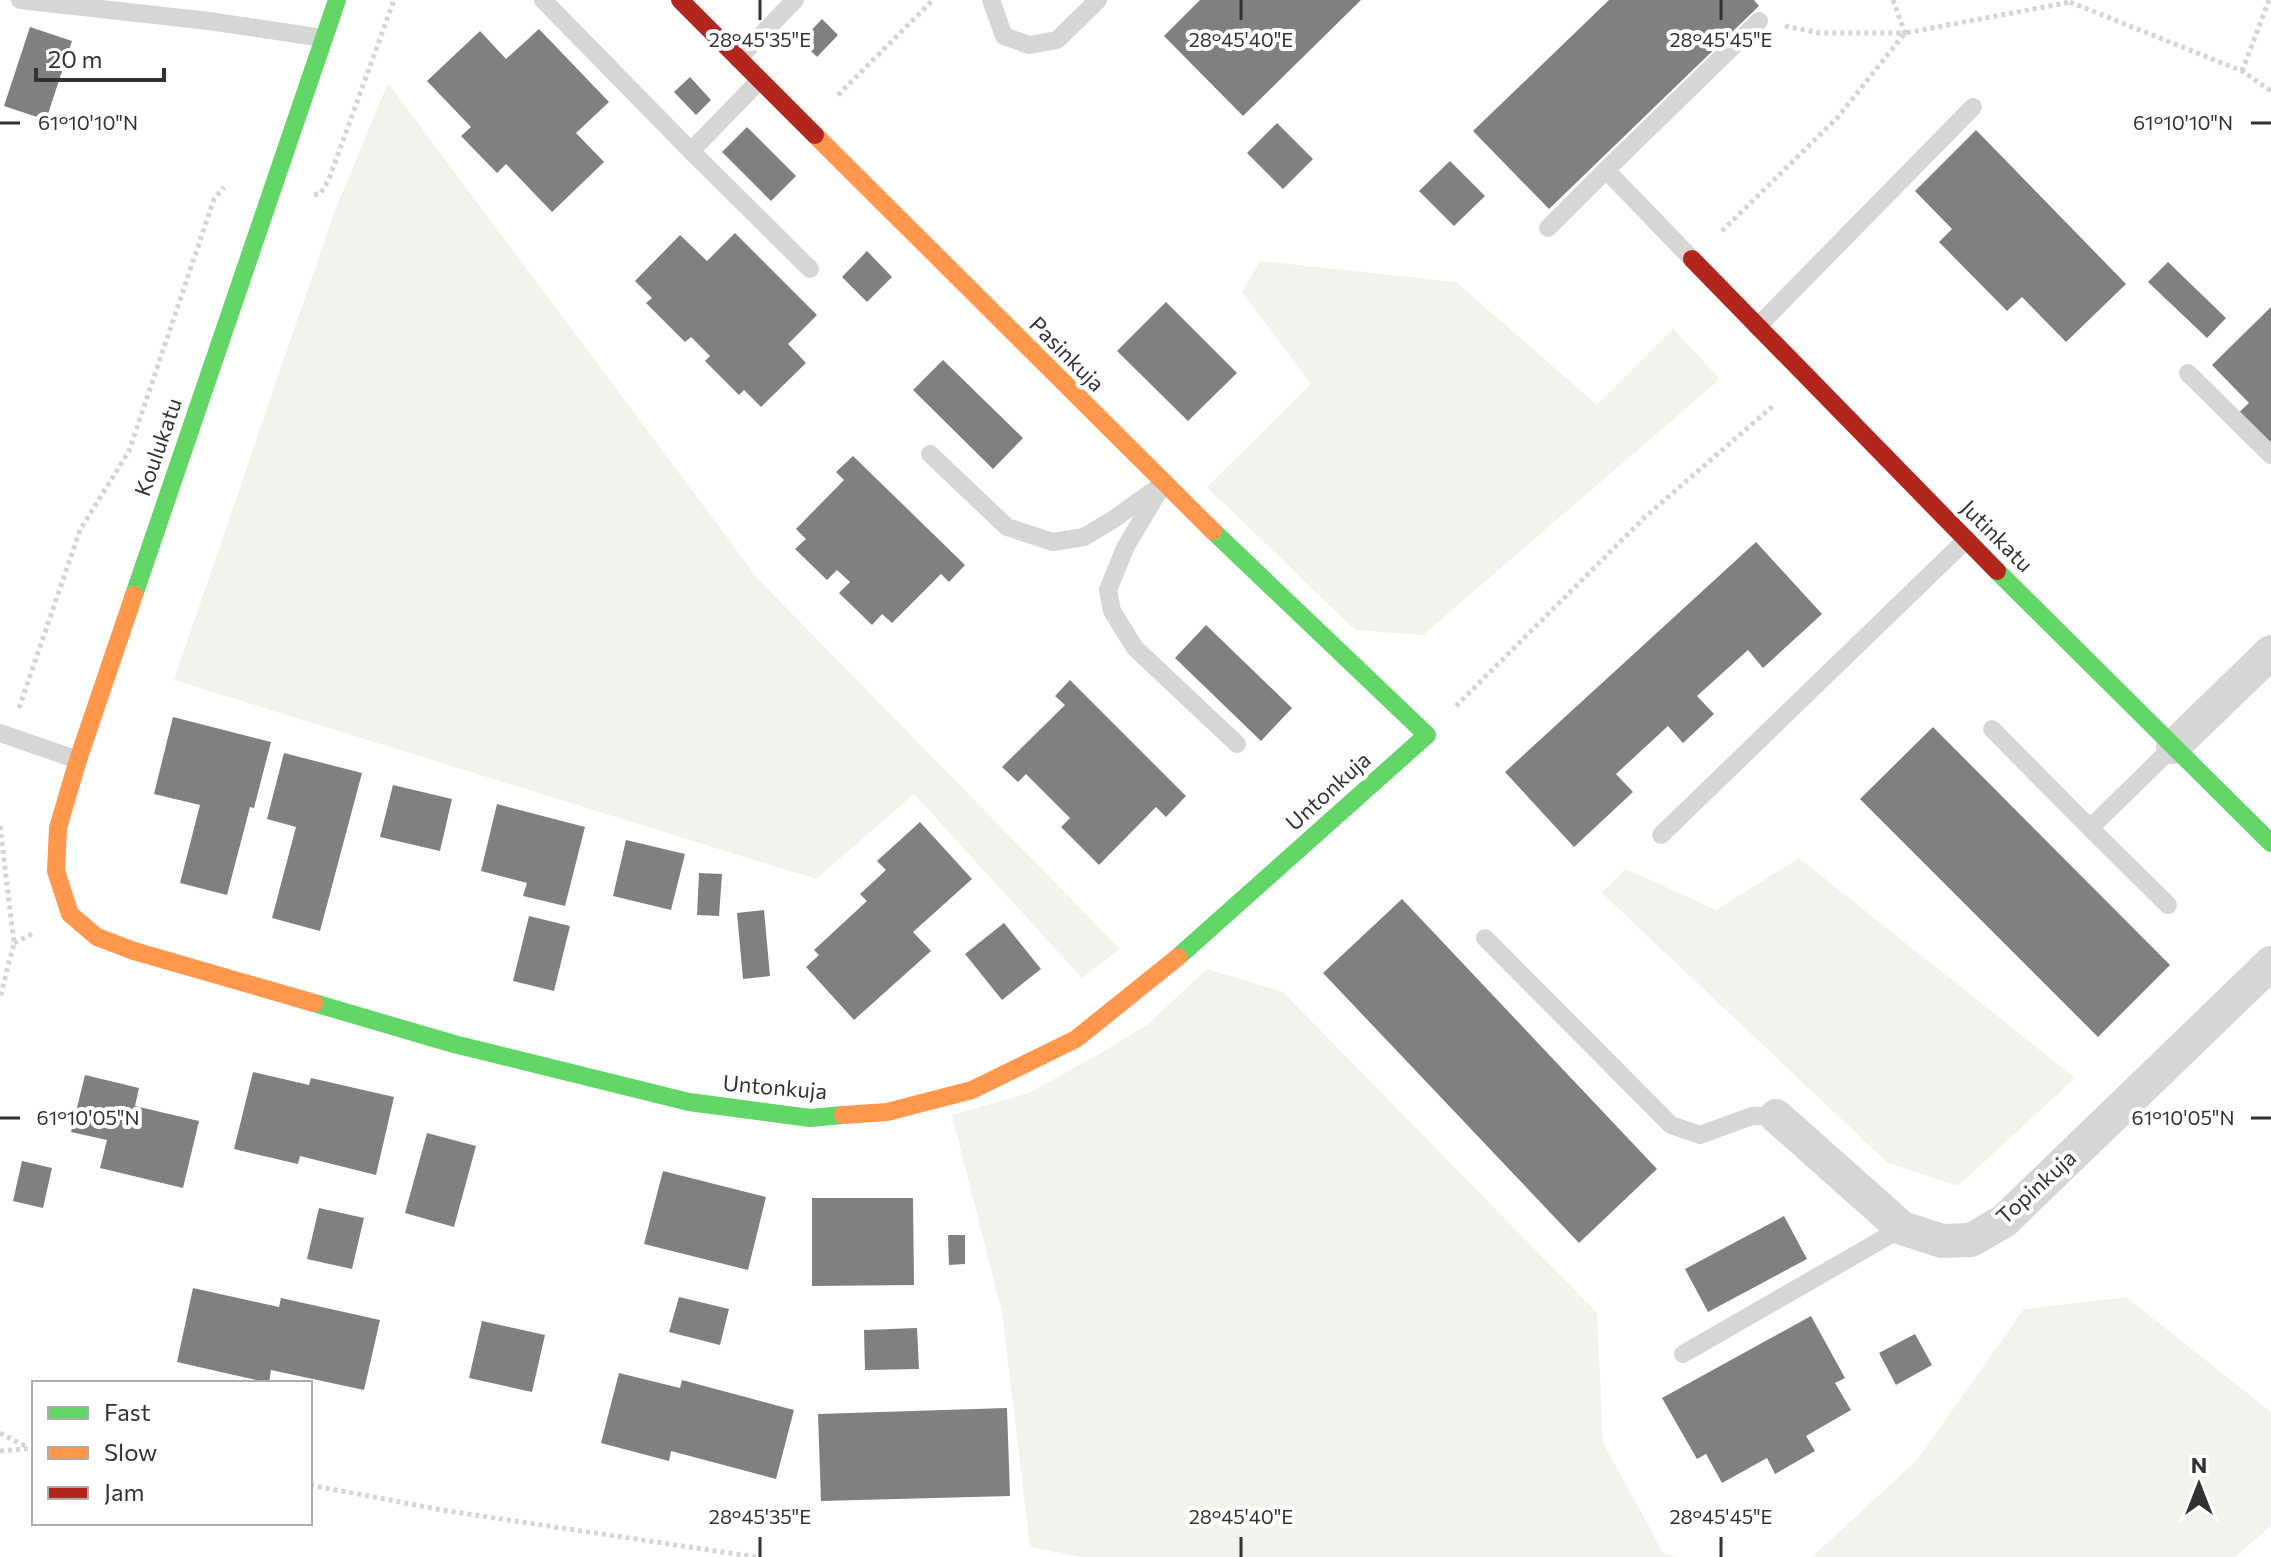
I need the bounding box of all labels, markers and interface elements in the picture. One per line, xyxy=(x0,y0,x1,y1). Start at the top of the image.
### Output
text: 28°45'35"E xyxy=(709,27,811,51)
text: 28°45'40"E xyxy=(1189,27,1293,51)
text: 28°45'45"E xyxy=(1670,27,1772,51)
scale bar xyxy=(36,32,164,82)
text: 20 m xyxy=(48,44,102,73)
text: 61°10'10"N xyxy=(38,110,138,134)
text: 61°10'10"N xyxy=(2133,110,2233,134)
street label: Pasinkuja xyxy=(1024,311,1110,397)
street label: Koulukatu xyxy=(128,394,187,499)
street label: Jutinkatu xyxy=(1956,494,2039,577)
street label: Untonkuja xyxy=(1280,746,1376,836)
street label: Untonkuja xyxy=(722,1068,828,1105)
text: 61°10'05"N xyxy=(37,1105,139,1129)
text: 61°10'05"N xyxy=(2132,1105,2234,1129)
street label: Topinkuja xyxy=(1990,1144,2081,1230)
legend xyxy=(32,1381,312,1525)
text: Fast xyxy=(104,1397,151,1426)
text: Slow xyxy=(104,1437,157,1466)
north arrow xyxy=(2159,1445,2239,1525)
text: N xyxy=(2191,1451,2207,1478)
text: Jam xyxy=(104,1477,144,1506)
text: 28°45'35"E xyxy=(709,1504,811,1528)
text: 28°45'40"E xyxy=(1189,1504,1293,1528)
text: 28°45'45"E xyxy=(1670,1504,1772,1528)

